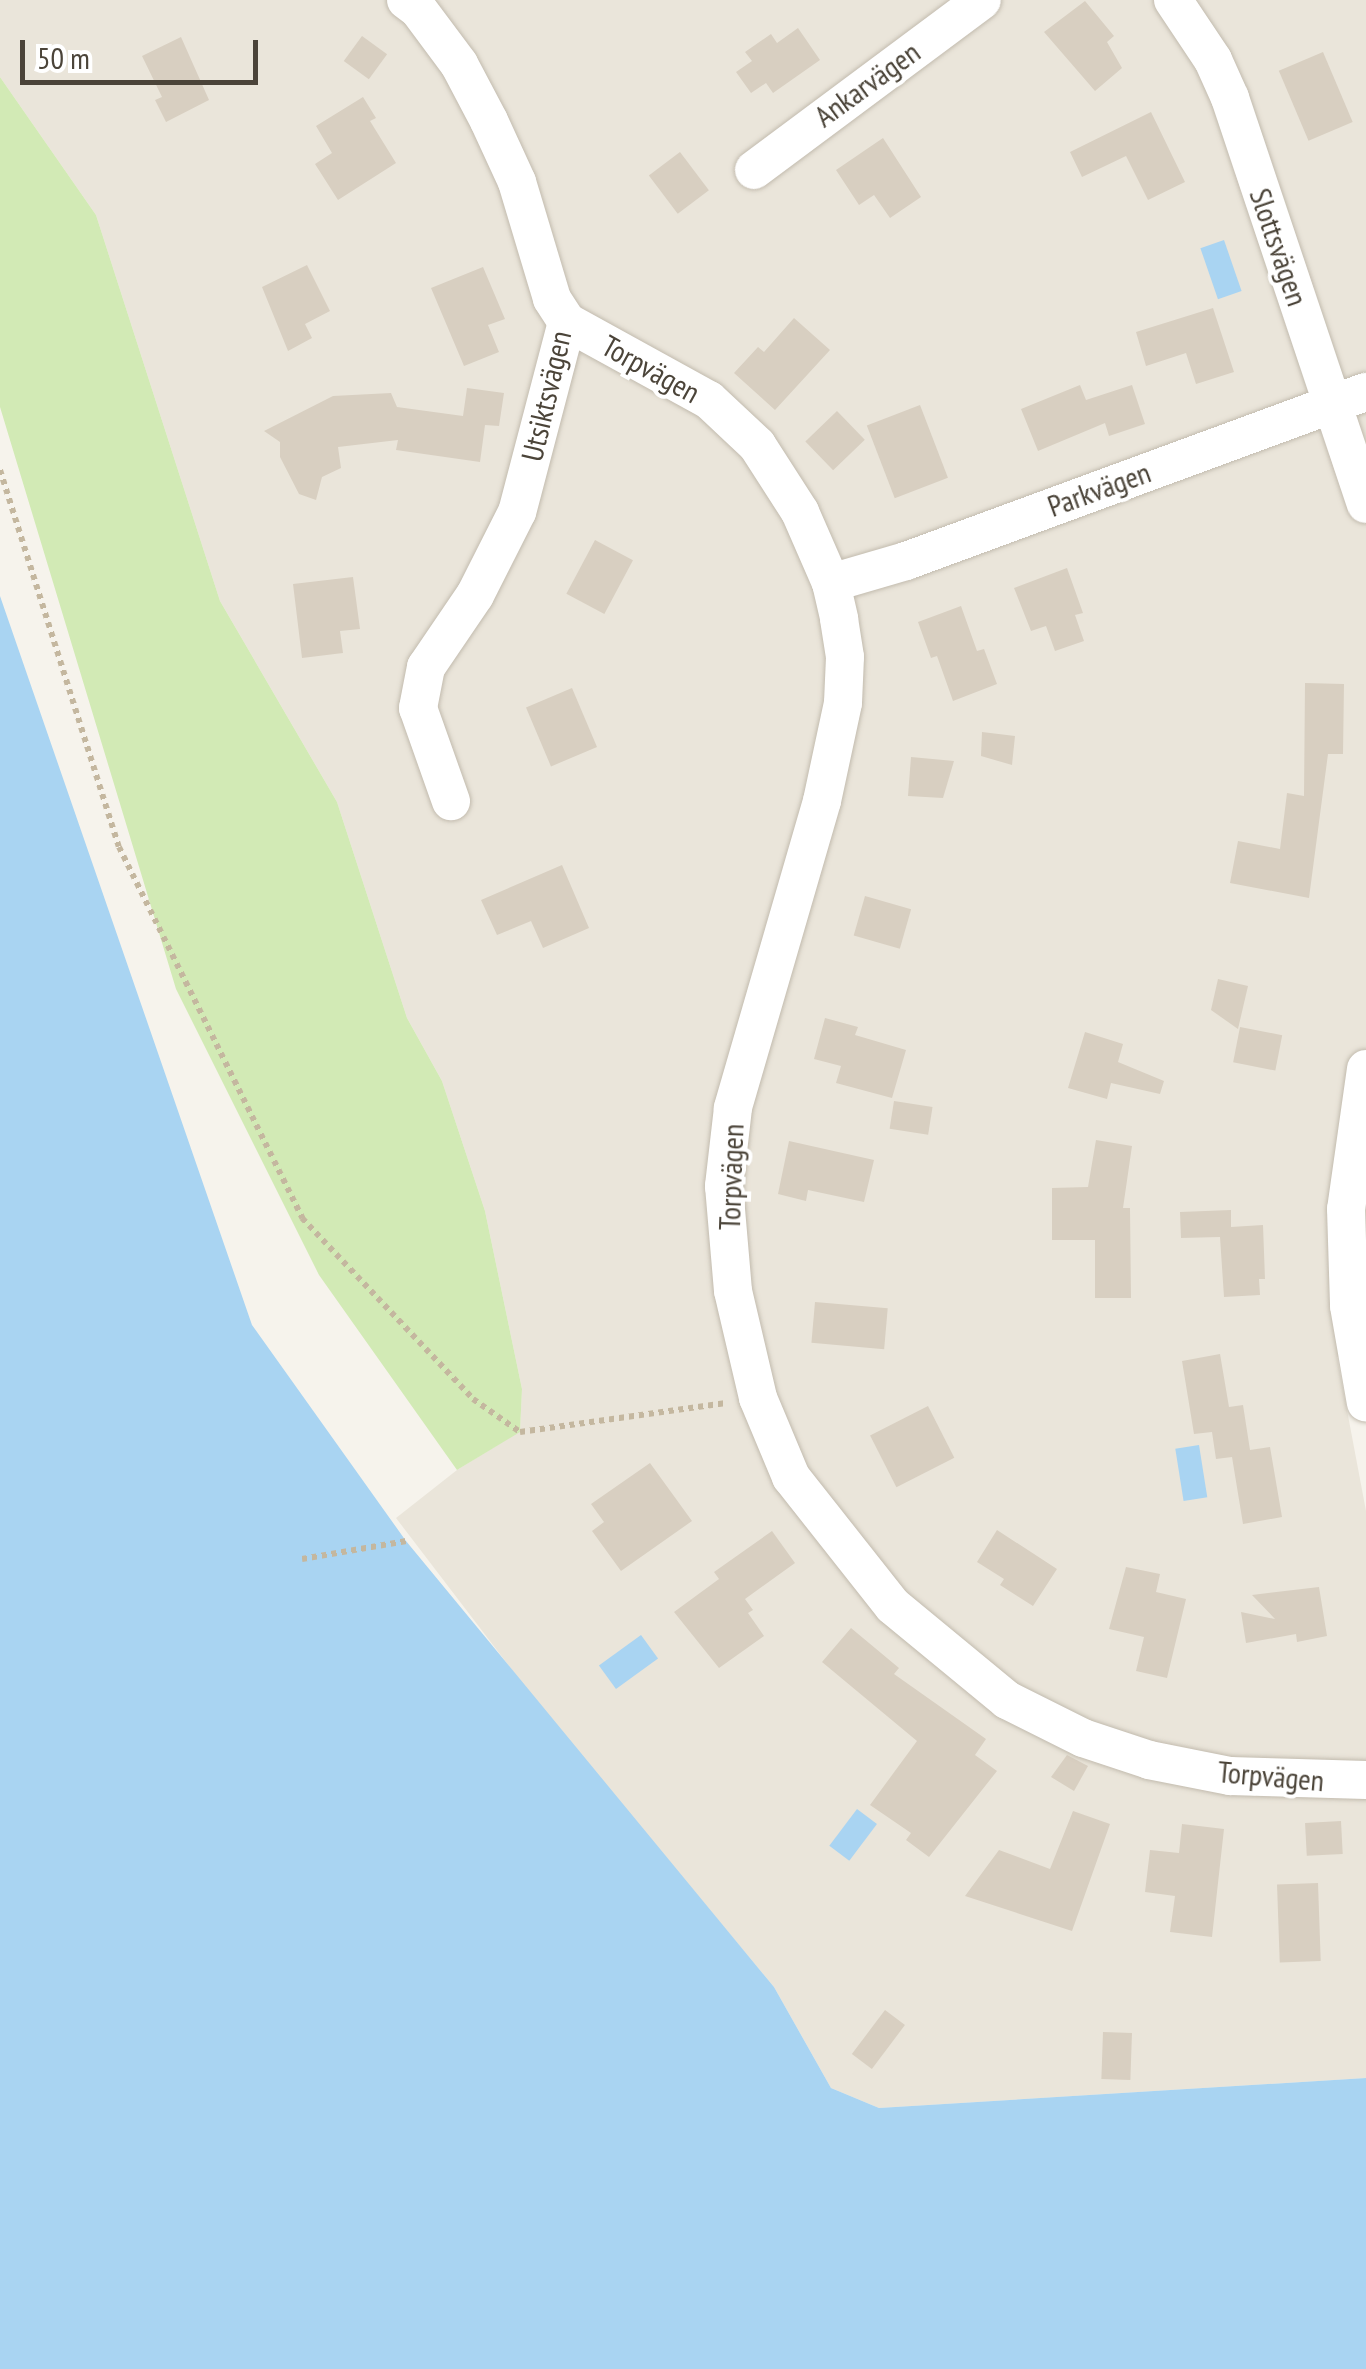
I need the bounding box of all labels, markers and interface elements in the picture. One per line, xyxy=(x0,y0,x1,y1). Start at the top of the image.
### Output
scale bar xyxy=(25,20,262,82)
street label: Ankarvägen xyxy=(807,34,927,134)
text: 50 m xyxy=(37,38,90,77)
street label: Slottsvägen xyxy=(1242,184,1316,310)
street label: Utsiktsvägen xyxy=(514,327,578,465)
street label: Torpvägen xyxy=(596,327,706,411)
street label: Parkvägen xyxy=(1043,454,1155,524)
street label: Torpvägen xyxy=(711,1123,751,1231)
street label: Torpvägen xyxy=(1216,1753,1326,1799)

